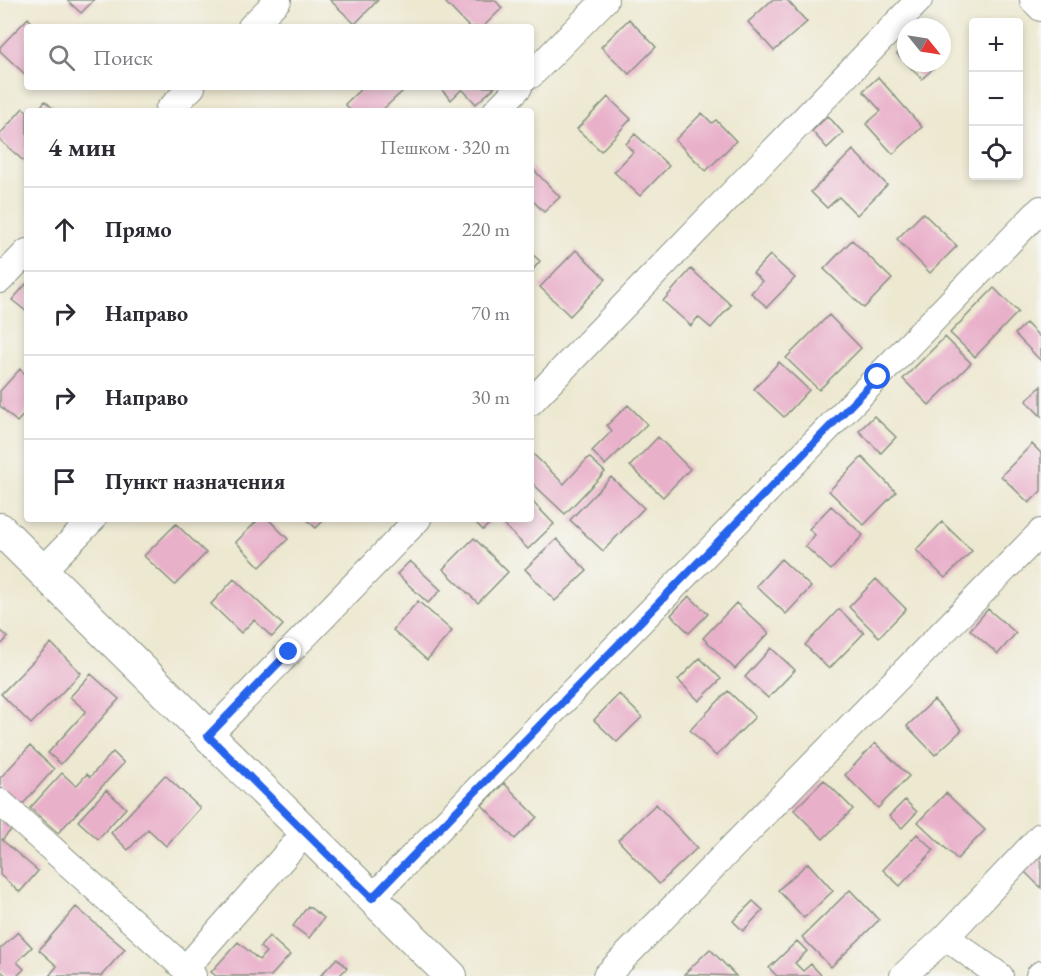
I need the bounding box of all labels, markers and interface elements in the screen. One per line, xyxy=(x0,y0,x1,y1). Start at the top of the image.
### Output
north arrow xyxy=(897,18,951,72)
map controls xyxy=(969,18,1023,180)
button: + xyxy=(969,18,1023,72)
search box xyxy=(24,24,534,90)
icon: search xyxy=(45,41,78,74)
text: Поиск xyxy=(93,43,153,72)
button: − xyxy=(969,72,1023,126)
button: locate xyxy=(969,126,1023,180)
text: 4 мин xyxy=(48,130,116,164)
text: Пешком · 320 m xyxy=(380,134,510,160)
icon: ahead xyxy=(48,213,81,246)
text: Прямо xyxy=(105,215,172,244)
text: 220 m xyxy=(462,216,510,242)
icon: right xyxy=(48,297,81,330)
text: Направо xyxy=(105,299,188,328)
text: 70 m xyxy=(471,300,510,326)
route start xyxy=(864,363,890,389)
icon: right xyxy=(48,381,81,414)
text: Направо xyxy=(105,383,188,412)
text: 30 m xyxy=(471,384,510,410)
icon: arrive xyxy=(48,465,81,498)
text: Пункт назначения xyxy=(105,467,285,496)
route end xyxy=(275,638,301,664)

